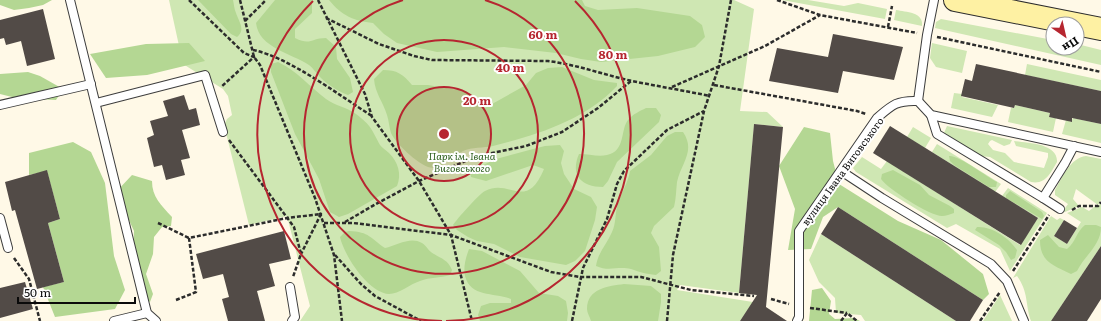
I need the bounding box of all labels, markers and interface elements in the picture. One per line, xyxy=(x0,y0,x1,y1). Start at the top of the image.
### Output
north arrow xyxy=(1045,16,1085,56)
text: 60 m xyxy=(529,25,557,43)
text: Пн xyxy=(1059,34,1083,57)
text: 80 m xyxy=(599,45,627,63)
text: 40 m xyxy=(496,58,525,76)
text: 20 m xyxy=(463,91,491,109)
street label: вулиця Івана Виговського xyxy=(797,114,887,228)
centre of rings xyxy=(437,127,451,141)
park label: Парк ім. Івана Виговського xyxy=(429,148,496,175)
scale bar xyxy=(18,279,135,305)
text: 50 m xyxy=(24,283,51,301)

